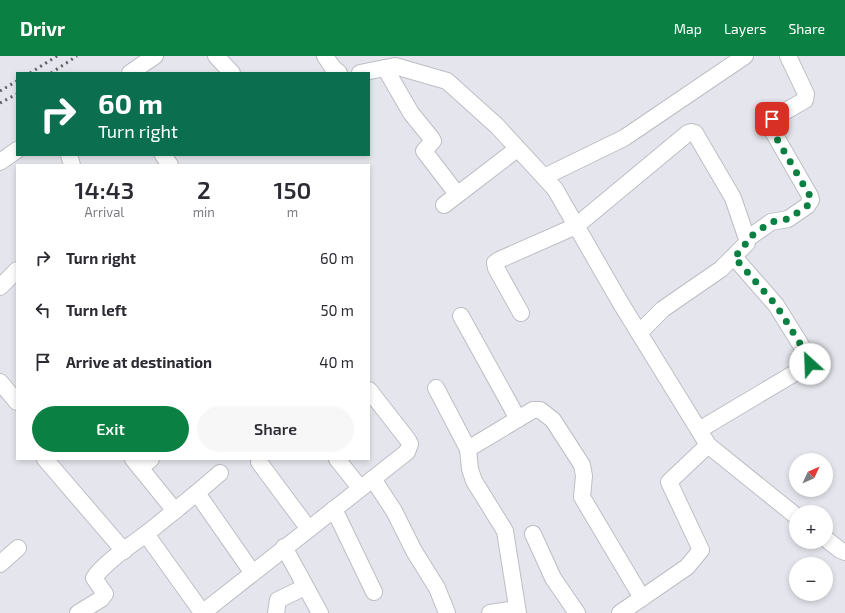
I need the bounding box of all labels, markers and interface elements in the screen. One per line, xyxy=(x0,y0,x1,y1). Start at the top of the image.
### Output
text: Drivr xyxy=(20,17,65,40)
text: Map xyxy=(674,20,702,37)
text: Layers xyxy=(724,20,766,37)
text: Share xyxy=(788,20,825,37)
text: 60 m xyxy=(98,86,163,120)
icon: right xyxy=(32,88,84,140)
pin xyxy=(755,102,789,136)
icon: arrive xyxy=(761,108,783,130)
text: Turn right xyxy=(98,120,178,142)
text: 14:43 xyxy=(75,175,134,204)
text: 2 xyxy=(197,175,211,204)
text: 150 xyxy=(273,175,311,204)
text: Arrival xyxy=(85,204,124,220)
text: min xyxy=(193,204,215,220)
text: m xyxy=(287,204,298,220)
icon: right xyxy=(32,247,54,269)
text: Turn right xyxy=(66,249,136,267)
text: 60 m xyxy=(320,249,354,267)
icon: left xyxy=(32,299,54,321)
text: Turn left xyxy=(66,301,127,319)
text: 50 m xyxy=(320,301,354,319)
position arrow xyxy=(789,343,831,385)
icon: arrive xyxy=(32,351,54,373)
text: Arrive at destination xyxy=(66,353,212,371)
text: 40 m xyxy=(319,353,354,371)
button: Exit xyxy=(32,406,189,452)
button: Share xyxy=(197,406,354,452)
north arrow xyxy=(789,453,833,497)
map controls xyxy=(789,453,833,601)
button: + xyxy=(789,505,833,549)
button: − xyxy=(789,557,833,601)

